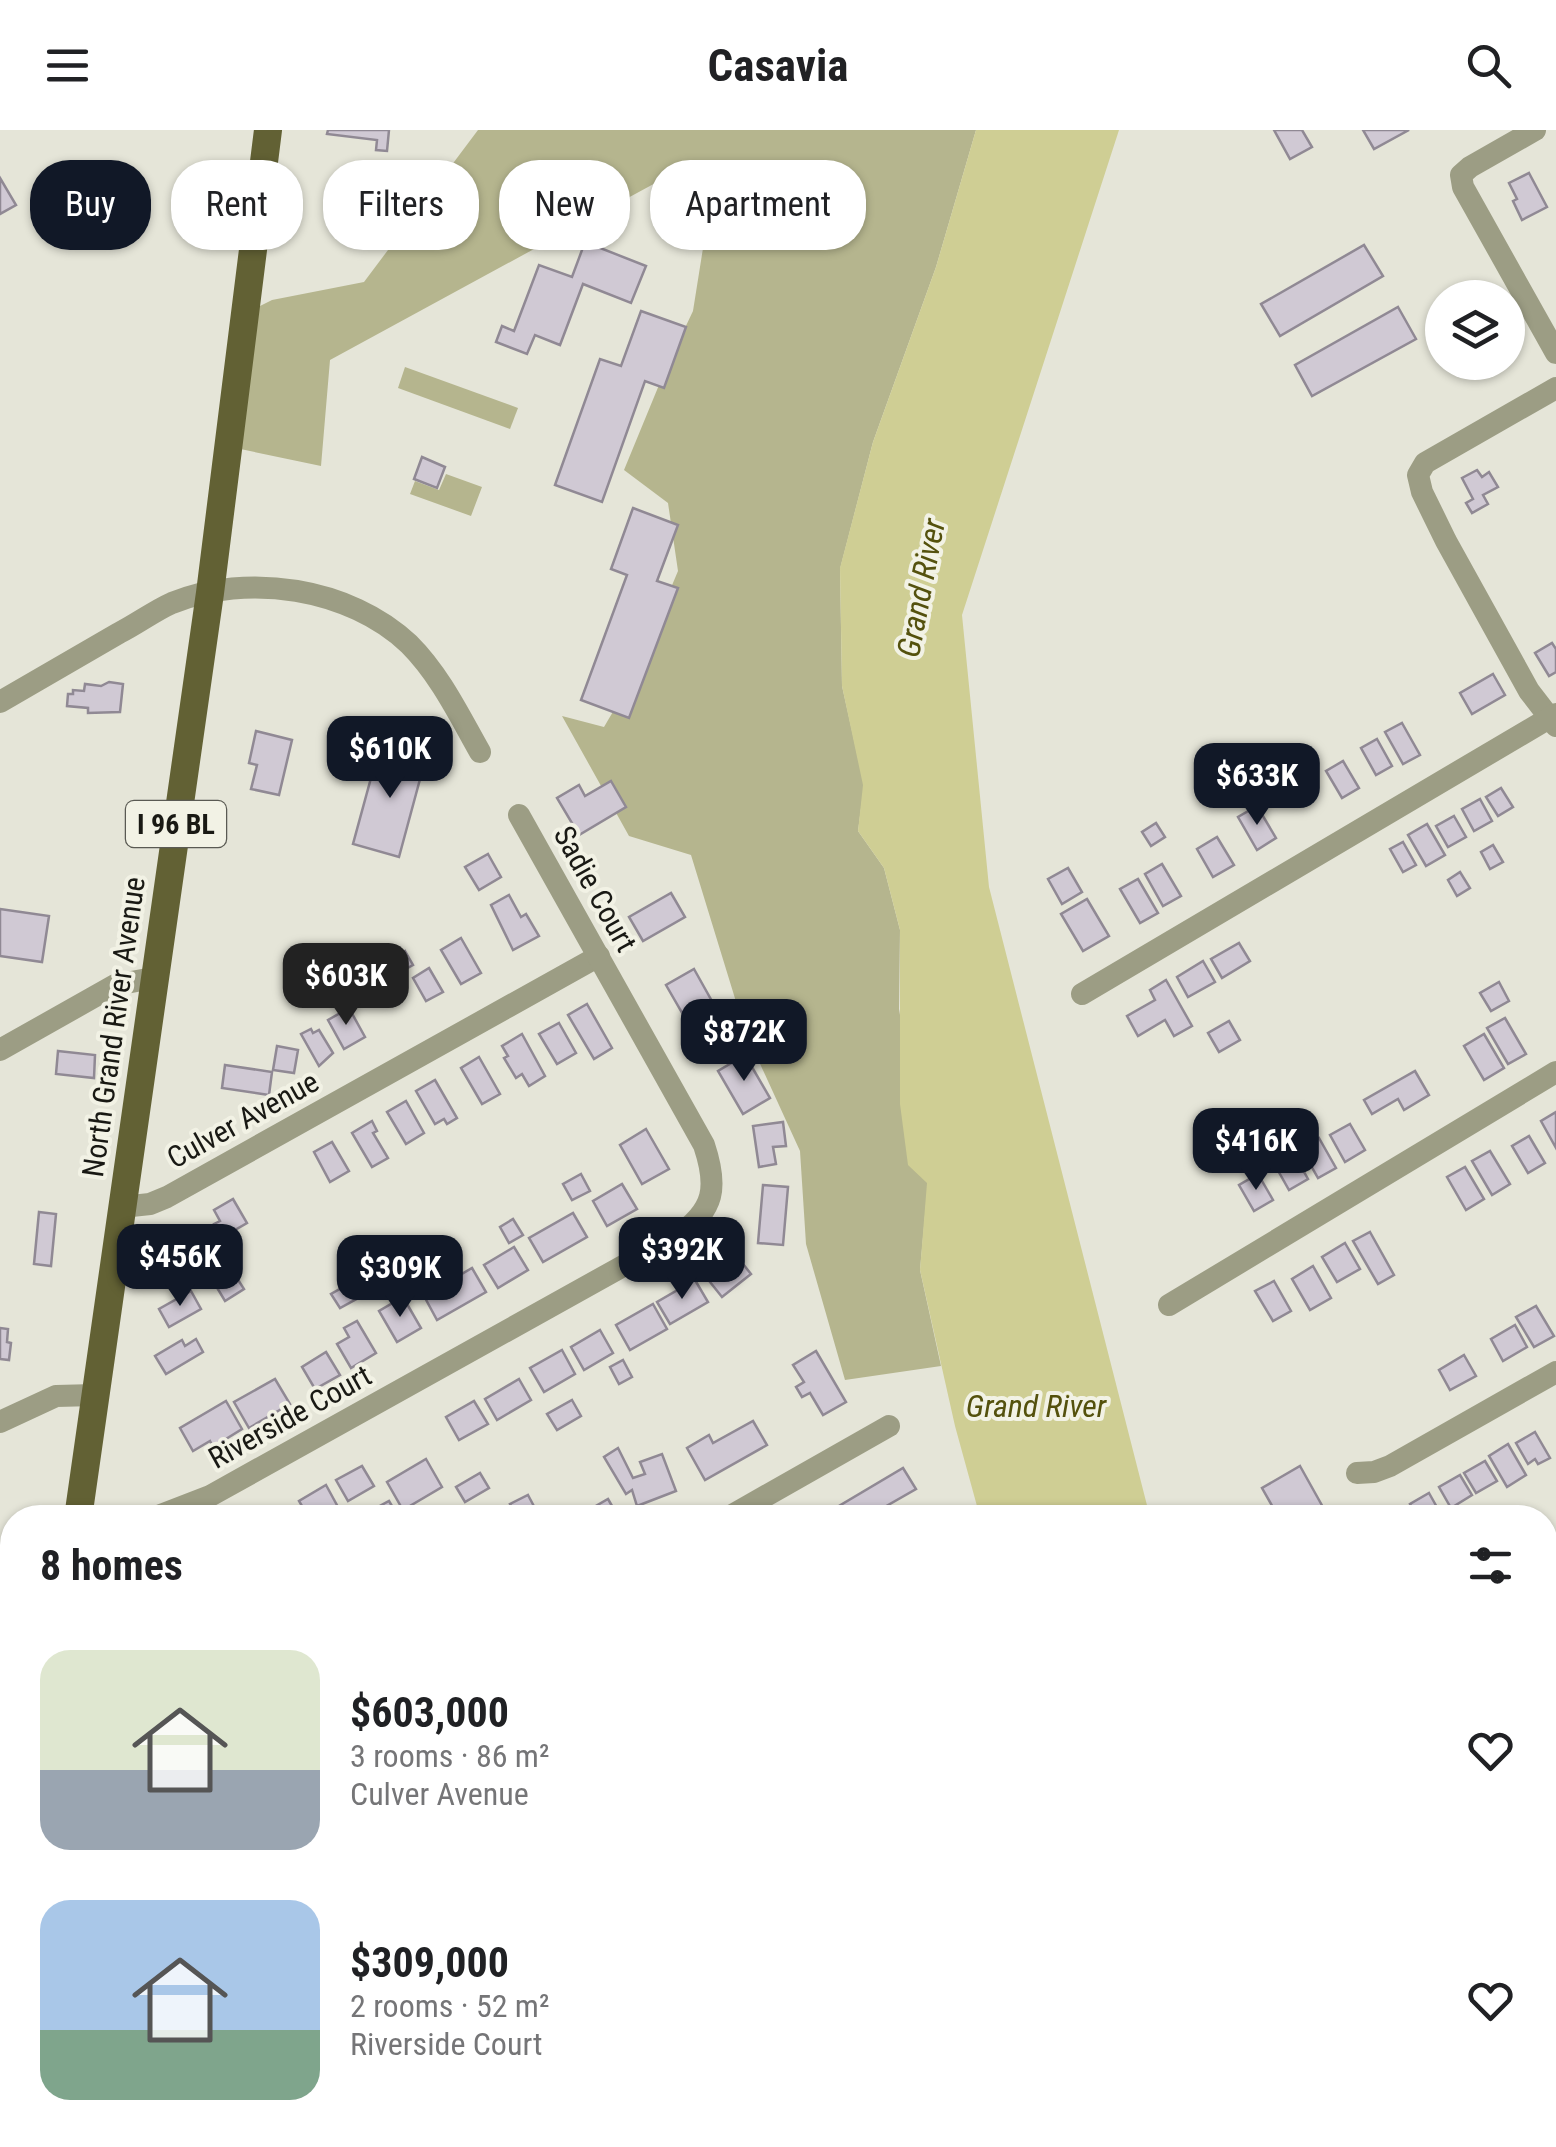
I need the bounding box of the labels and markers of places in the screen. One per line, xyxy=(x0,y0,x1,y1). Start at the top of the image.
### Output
pin: $610K xyxy=(320,716,460,801)
pin: $633K xyxy=(1187,743,1327,828)
pin: $603K xyxy=(276,943,416,1028)
pin: $872K xyxy=(674,999,814,1084)
pin: $416K xyxy=(1186,1108,1326,1193)
pin: $392K xyxy=(612,1217,752,1302)
pin: $456K xyxy=(110,1224,250,1309)
pin: $309K xyxy=(330,1235,470,1320)

